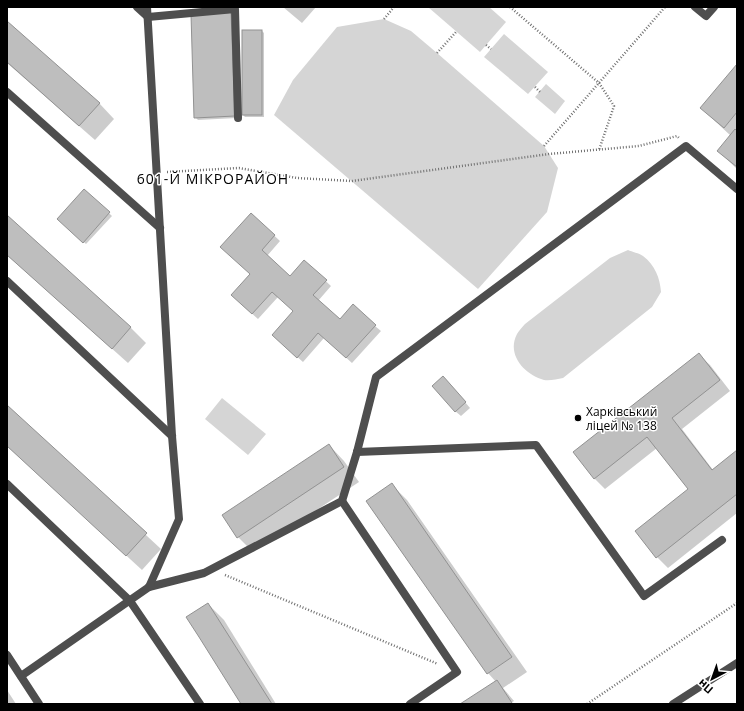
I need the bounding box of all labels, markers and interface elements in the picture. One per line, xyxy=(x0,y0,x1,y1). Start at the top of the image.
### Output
district label: 601-Й МІКРОРАЙОН xyxy=(137,169,289,188)
place label: Харківський ліцей № 138 xyxy=(586,403,657,434)
marker: Харківський ліцей № 138 xyxy=(573,413,583,423)
north arrow xyxy=(692,659,732,699)
text: Пн xyxy=(694,676,716,698)

